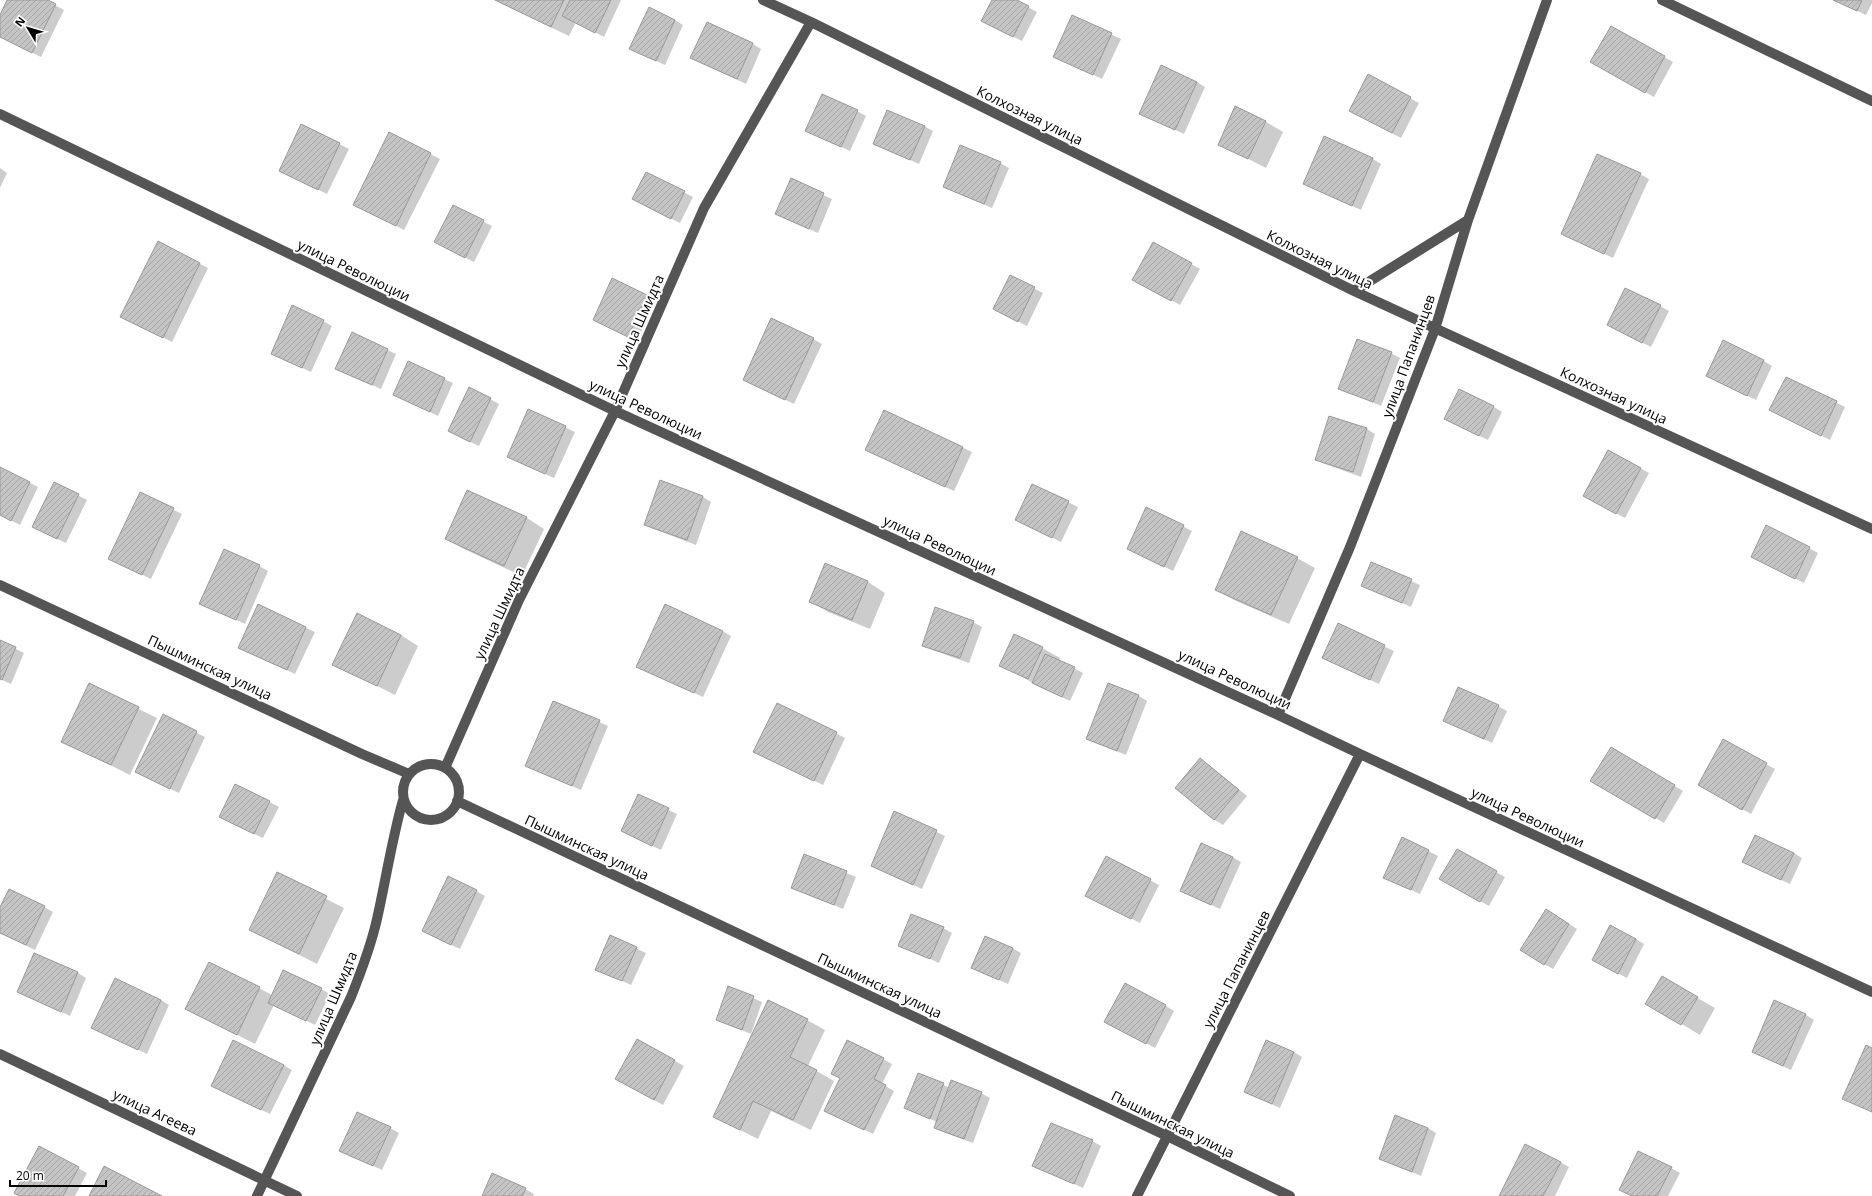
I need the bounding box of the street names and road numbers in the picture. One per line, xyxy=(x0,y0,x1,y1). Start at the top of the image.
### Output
street label: Колхозная улица xyxy=(974,81,1086,149)
street label: Колхозная улица xyxy=(1264,225,1376,293)
street label: улица Революции xyxy=(295,234,413,306)
street label: улица Шмидта xyxy=(610,271,668,371)
street label: улица Папанинцев xyxy=(1377,292,1439,420)
street label: Колхозная улица xyxy=(1557,362,1671,428)
street label: улица Революции xyxy=(586,374,706,444)
street label: улица Революции xyxy=(880,510,1000,580)
street label: улица Шмидта xyxy=(469,564,529,662)
street label: Пышминская улица xyxy=(145,630,275,704)
street label: улица Революции xyxy=(1175,644,1295,714)
street label: улица Революции xyxy=(1468,782,1588,852)
street label: Пышминская улица xyxy=(522,810,652,884)
street label: улица Папанинцев xyxy=(1198,907,1274,1031)
street label: улица Шмидта xyxy=(305,948,361,1048)
street label: Пышминская улица xyxy=(815,948,945,1022)
street label: улица Агеева xyxy=(110,1084,200,1140)
street label: Пышминская улица xyxy=(1108,1086,1238,1162)

